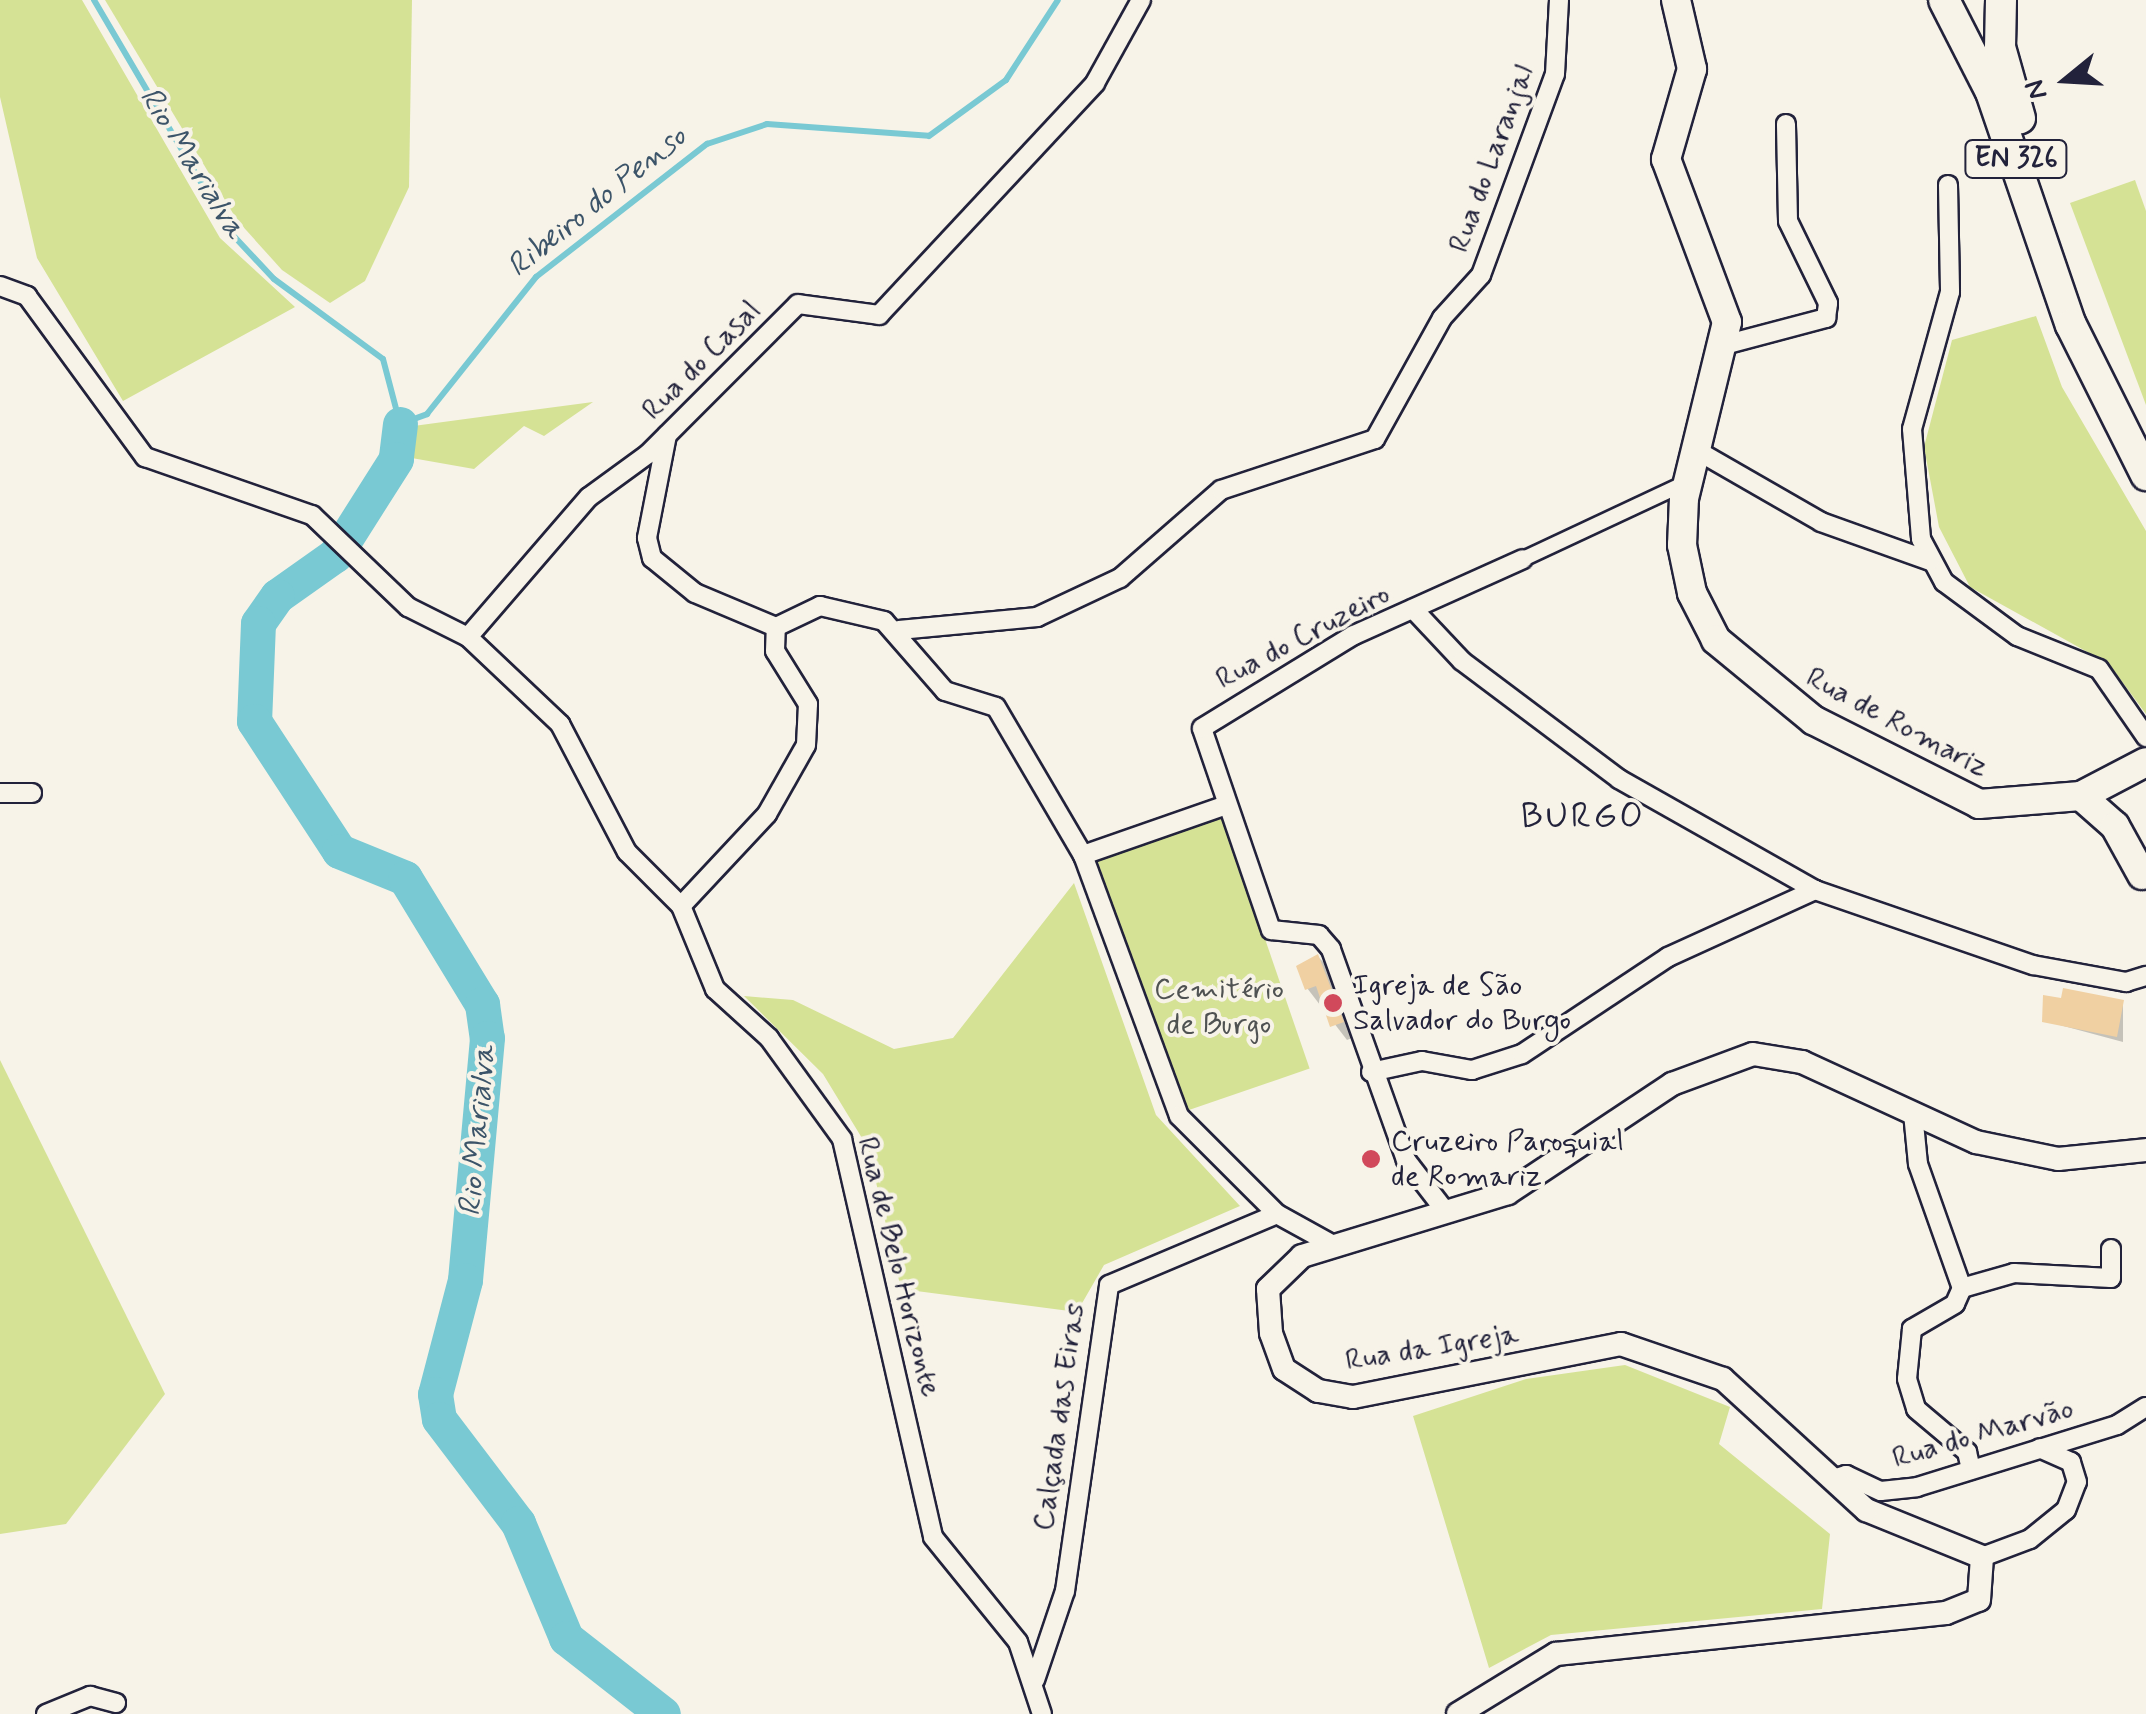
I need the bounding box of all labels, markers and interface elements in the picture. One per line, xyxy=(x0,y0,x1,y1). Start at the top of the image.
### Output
north arrow xyxy=(2016,30,2116,130)
street label: Rua do Laranjal xyxy=(1440,55,1544,263)
text: N xyxy=(2017,75,2057,104)
water label: Rio Marialva xyxy=(131,81,253,245)
water label: Ribeiro do Penso xyxy=(503,121,691,283)
road number: EN 326 xyxy=(1964,136,2068,182)
street label: Rua do Casal xyxy=(633,292,771,430)
street label: Rua do Cruzeiro xyxy=(1208,575,1398,699)
street label: Rua de Romariz xyxy=(1800,660,1994,786)
district label: BURGO xyxy=(1521,796,1645,838)
place label: Igreja de São Salvador do Burgo xyxy=(1353,968,1573,1038)
park label: Cemitério de Burgo xyxy=(1154,972,1284,1042)
marker: Igreja de São Salvador do Burgo xyxy=(1322,992,1344,1014)
water label: Rio Marialva xyxy=(451,1045,505,1217)
place label: Cruzeiro Paroquial de Romariz xyxy=(1391,1124,1624,1194)
street label: Rua de Belo Horizonte xyxy=(848,1131,948,1403)
marker: Cruzeiro Paroquial de Romariz xyxy=(1360,1148,1382,1170)
street label: Calçada das Eiras xyxy=(1026,1302,1094,1532)
street label: Rua da Igreja xyxy=(1345,1317,1519,1379)
street label: Rua do Marvão xyxy=(1890,1391,2076,1477)

